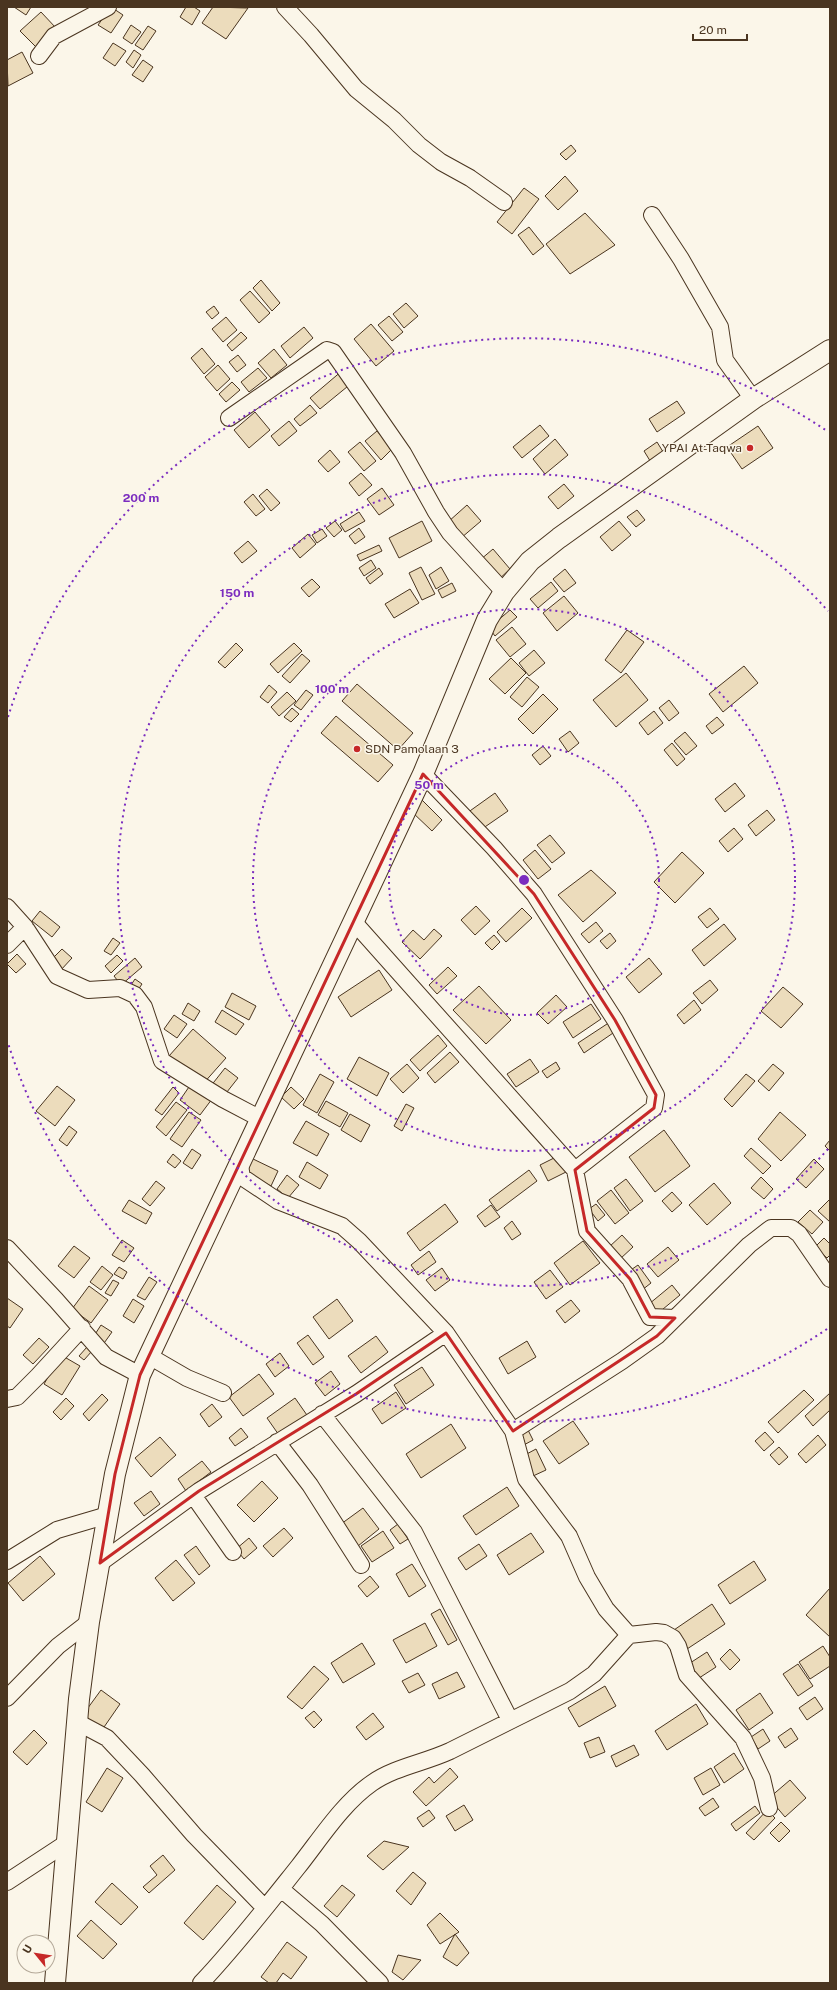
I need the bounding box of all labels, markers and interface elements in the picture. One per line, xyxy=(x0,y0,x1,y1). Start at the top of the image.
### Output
scale bar xyxy=(693,16,747,42)
text: 20 m xyxy=(699,23,727,37)
place label: YPAI At-Taqwa xyxy=(662,441,742,455)
marker: YPAI At-Taqwa xyxy=(745,443,755,453)
text: 200 m xyxy=(123,491,159,505)
text: 150 m xyxy=(220,586,254,600)
text: 100 m xyxy=(315,682,349,696)
place label: SDN Pamolaan 3 xyxy=(365,742,459,756)
marker: SDN Pamolaan 3 xyxy=(352,744,362,754)
text: 50 m xyxy=(414,778,444,792)
centre of rings xyxy=(517,873,531,887)
north arrow xyxy=(16,1934,56,1974)
text: U xyxy=(20,1943,35,1955)

